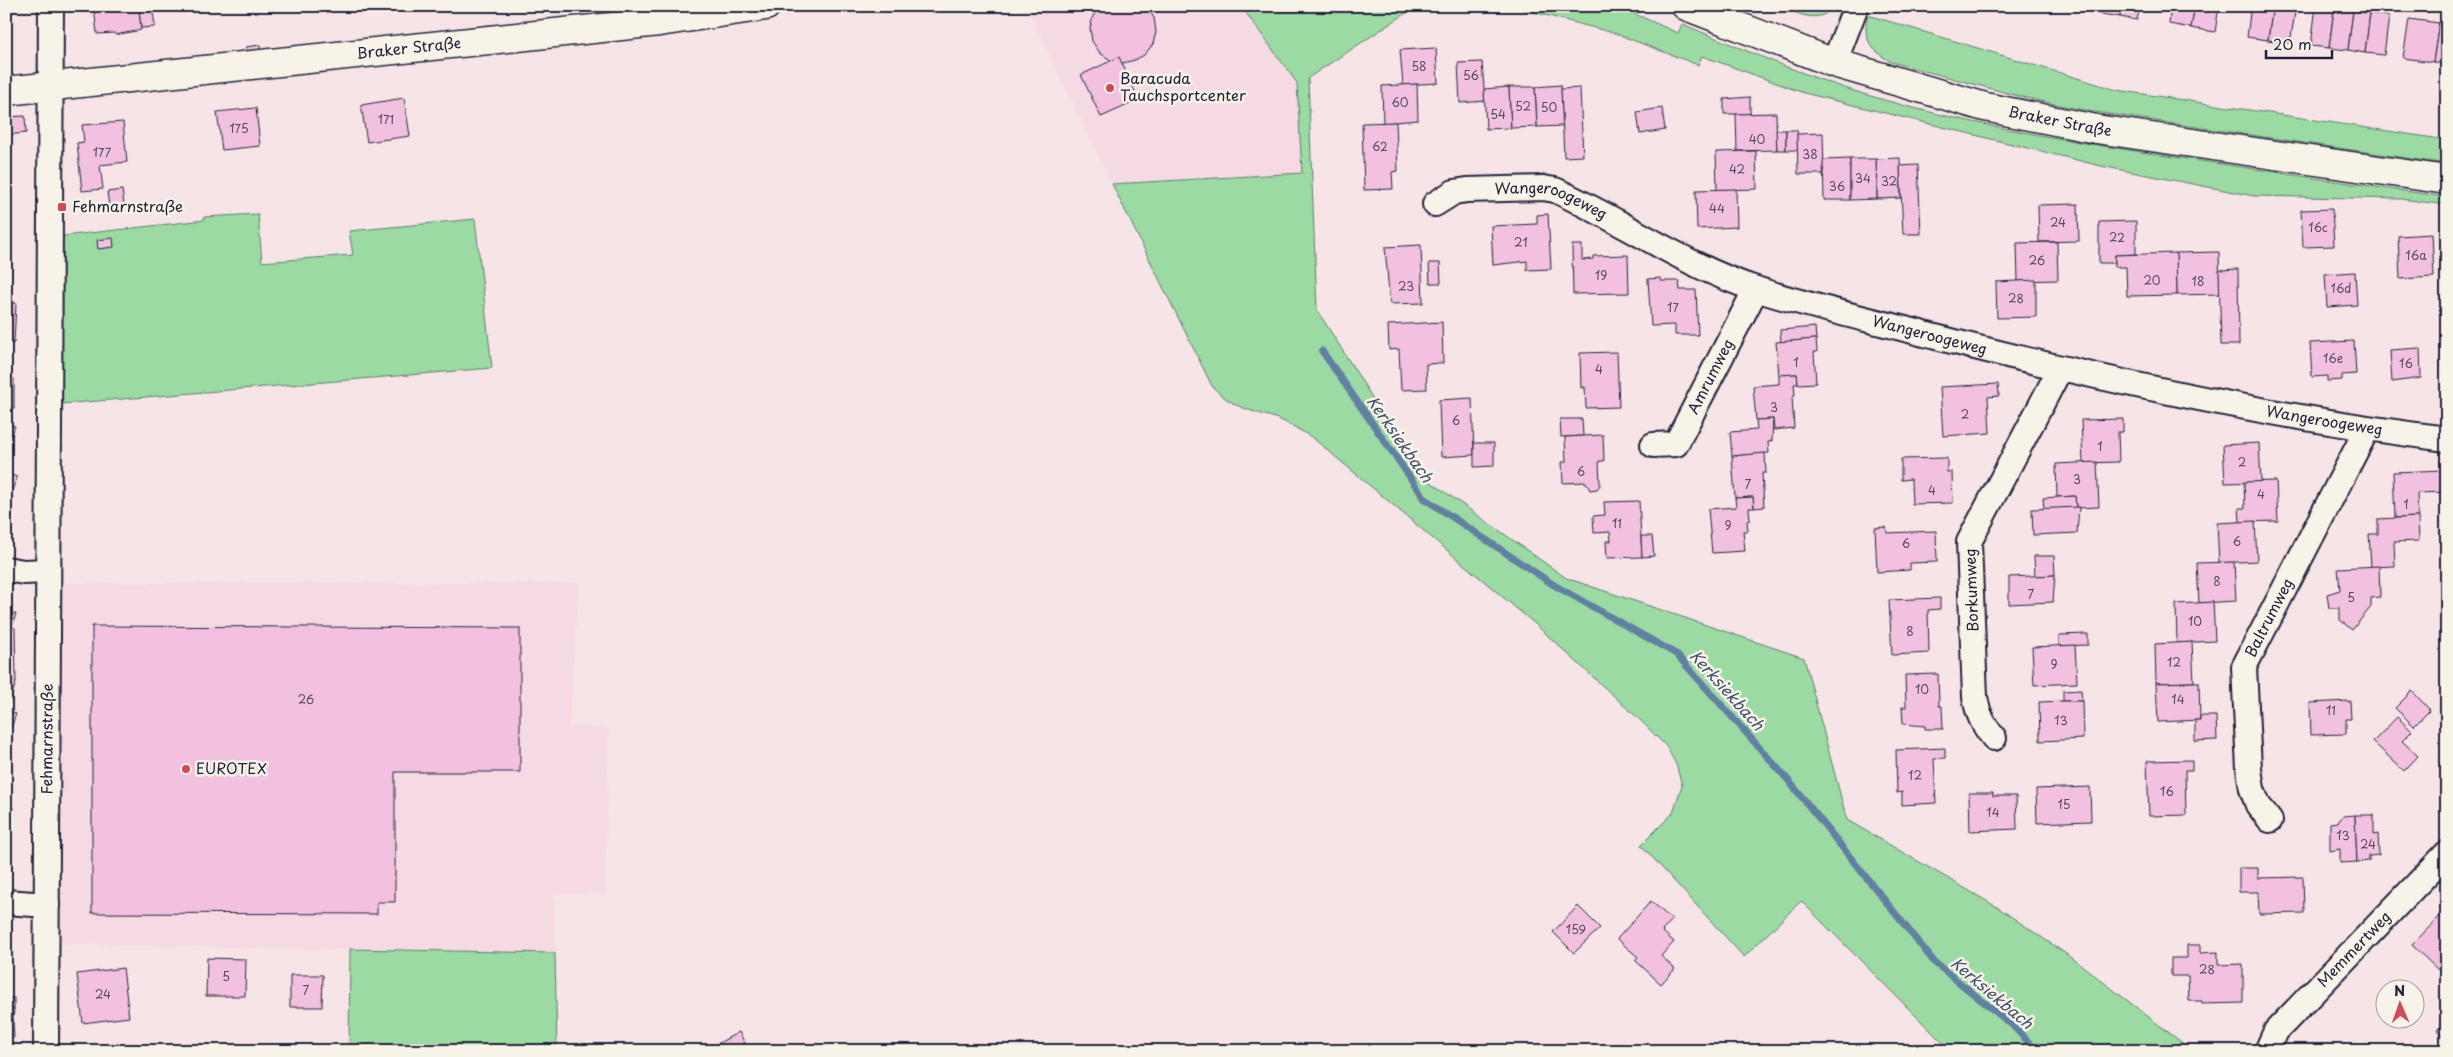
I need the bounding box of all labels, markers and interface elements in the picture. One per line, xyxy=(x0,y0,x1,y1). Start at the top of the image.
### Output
scale bar xyxy=(2266,28,2332,60)
street label: Braker Straße xyxy=(355,30,462,64)
text: 20 m xyxy=(2273,32,2312,55)
house number: 58 xyxy=(1411,57,1427,75)
place label: Baracuda Tauchsportcenter xyxy=(1120,66,1246,106)
house number: 56 xyxy=(1463,66,1479,84)
marker: Baracuda Tauchsportcenter xyxy=(1104,82,1116,94)
house number: 60 xyxy=(1391,93,1409,111)
house number: 52 xyxy=(1515,97,1531,115)
house number: 50 xyxy=(1541,98,1557,116)
street label: Braker Straße xyxy=(2006,99,2113,141)
house number: 54 xyxy=(1490,105,1506,123)
house number: 171 xyxy=(378,110,394,128)
house number: 175 xyxy=(229,119,249,137)
house number: 40 xyxy=(1749,130,1766,148)
house number: 62 xyxy=(1372,137,1388,155)
house number: 177 xyxy=(93,143,112,161)
house number: 38 xyxy=(1802,145,1818,163)
house number: 42 xyxy=(1729,160,1745,178)
house number: 34 xyxy=(1855,169,1871,187)
house number: 32 xyxy=(1881,172,1897,190)
street label: Wangeroogeweg xyxy=(1494,175,1612,225)
house number: 36 xyxy=(1829,177,1845,195)
place label: Fehmarnstraße xyxy=(72,194,183,217)
house number: 44 xyxy=(1709,199,1725,217)
marker: Fehmarnstraße xyxy=(56,201,68,213)
house number: 24 xyxy=(2050,213,2066,231)
house number: 16c xyxy=(2308,218,2328,236)
house number: 22 xyxy=(2109,228,2125,246)
house number: 21 xyxy=(1514,233,1528,251)
house number: 16a xyxy=(2405,246,2427,264)
house number: 26 xyxy=(2029,251,2045,269)
house number: 19 xyxy=(1595,266,1607,284)
house number: 20 xyxy=(2143,271,2161,289)
house number: 18 xyxy=(2192,272,2204,290)
house number: 23 xyxy=(1398,277,1414,295)
house number: 16d xyxy=(2331,279,2351,297)
house number: 28 xyxy=(2008,289,2024,307)
house number: 17 xyxy=(1667,298,1679,316)
street label: Wangeroogeweg xyxy=(1870,308,1990,360)
street label: Amrumweg xyxy=(1681,334,1739,417)
house number: 16e xyxy=(2323,349,2343,367)
house number: 1 xyxy=(1793,353,1799,371)
house number: 16 xyxy=(2399,354,2413,372)
house number: 4 xyxy=(1595,360,1603,378)
water label: Kerksiekbach xyxy=(1362,390,1440,487)
house number: 3 xyxy=(1770,398,1778,416)
street label: Wangeroogeweg xyxy=(2265,398,2384,440)
house number: 2 xyxy=(1961,405,1969,423)
house number: 6 xyxy=(1452,411,1460,429)
house number: 1 xyxy=(2097,437,2103,455)
house number: 2 xyxy=(2238,453,2246,471)
house number: 6 xyxy=(1577,462,1585,480)
house number: 3 xyxy=(2073,470,2081,488)
house number: 7 xyxy=(1745,475,1752,493)
house number: 4 xyxy=(1928,481,1936,499)
house number: 4 xyxy=(2257,485,2265,503)
house number: 1 xyxy=(2403,495,2409,513)
house number: 11 xyxy=(1612,514,1622,532)
house number: 9 xyxy=(1724,516,1732,534)
house number: 6 xyxy=(2233,532,2241,550)
house number: 6 xyxy=(1902,534,1910,552)
street label: Borkumweg xyxy=(1958,548,1983,632)
house number: 8 xyxy=(2213,572,2221,590)
street label: Baltrumweg xyxy=(2238,573,2298,661)
house number: 7 xyxy=(2028,585,2035,603)
house number: 5 xyxy=(2347,588,2355,606)
house number: 10 xyxy=(2188,612,2202,630)
house number: 8 xyxy=(1906,622,1914,640)
water label: Kerksiekbach xyxy=(1685,644,1771,735)
house number: 12 xyxy=(2167,653,2181,671)
house number: 9 xyxy=(2050,655,2058,673)
house number: 10 xyxy=(1915,680,1929,698)
street label: Fehmarnstraße xyxy=(34,683,58,795)
house number: 26 xyxy=(298,690,314,708)
house number: 14 xyxy=(2171,690,2185,708)
house number: 11 xyxy=(2326,701,2336,719)
house number: 13 xyxy=(2054,711,2068,729)
place label: EUROTEX xyxy=(196,756,267,779)
marker: EUROTEX xyxy=(180,763,192,775)
house number: 12 xyxy=(1908,766,1922,784)
house number: 16 xyxy=(2160,782,2174,800)
house number: 15 xyxy=(2057,795,2071,813)
house number: 14 xyxy=(1986,803,2000,821)
house number: 13 xyxy=(2336,826,2350,844)
house number: 24 xyxy=(2360,835,2376,853)
street label: Memmertweg xyxy=(2311,905,2396,992)
house number: 159 xyxy=(1566,920,1586,938)
water label: Kerksiekbach xyxy=(1946,951,2040,1034)
house number: 28 xyxy=(2199,960,2215,978)
house number: 5 xyxy=(222,967,230,985)
north arrow xyxy=(2376,980,2426,1030)
text: N xyxy=(2394,980,2405,1001)
house number: 7 xyxy=(303,981,310,999)
house number: 24 xyxy=(95,985,111,1003)

